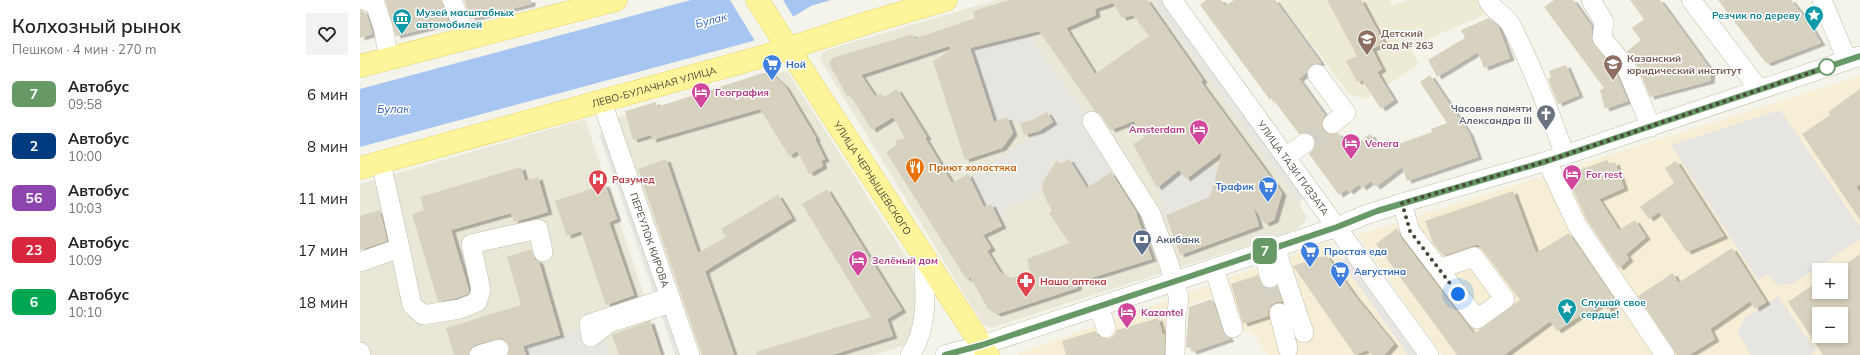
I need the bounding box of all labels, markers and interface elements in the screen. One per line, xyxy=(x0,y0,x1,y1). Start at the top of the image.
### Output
place icon: Резчик по дереву xyxy=(1803,4,1825,32)
place label: Музей масштабных автомобилей xyxy=(416,6,514,31)
museum icon: Музей масштабных автомобилей xyxy=(391,7,413,35)
water label: Булак xyxy=(694,9,729,31)
place label: Резчик по дереву xyxy=(1712,9,1800,22)
button: heart xyxy=(306,13,348,55)
text: Колхозный рынок xyxy=(12,14,181,38)
place label: Детский сад № 263 xyxy=(1381,27,1434,52)
school or university icon: Детский сад № 263 xyxy=(1356,28,1378,56)
text: Пешком · 4 мин · 270 m xyxy=(12,41,156,57)
place label: Казанский юридический институт xyxy=(1627,52,1742,77)
supermarket icon: Ной xyxy=(761,53,783,81)
school or university icon: Казанский юридический институт xyxy=(1602,53,1624,81)
place label: Ной xyxy=(786,58,806,71)
unlabelled marker xyxy=(1818,58,1836,76)
street label: ЛЕВО-БУЛАЧНАЯ УЛИЦА xyxy=(590,63,718,110)
text: Автобус xyxy=(68,77,129,96)
hotel icon: География xyxy=(690,81,712,109)
text: 7 xyxy=(30,85,38,103)
text: 6 мин xyxy=(307,85,348,104)
place label: География xyxy=(715,86,769,99)
text: 09:58 xyxy=(68,96,102,112)
water label: Булак xyxy=(377,102,410,116)
place label: Часовня памяти Александра III xyxy=(1451,102,1532,127)
church icon: Часовня памяти Александра III xyxy=(1535,103,1557,131)
street label: УЛИЦА ЧЕРНЫШЕВСКОГО xyxy=(830,117,915,237)
street label: УЛИЦА ТАЗИ ГИЗЗАТА xyxy=(1254,117,1332,218)
hotel icon: Amsterdam xyxy=(1188,118,1210,146)
place label: Amsterdam xyxy=(1129,123,1185,136)
text: Автобус xyxy=(68,129,129,148)
hotel icon: Venera xyxy=(1340,132,1362,160)
text: 2 xyxy=(30,137,38,155)
text: 8 мин xyxy=(307,137,348,156)
place label: Venera xyxy=(1364,137,1399,150)
text: 10:00 xyxy=(68,148,102,164)
restaurant icon: Приют холостяка xyxy=(904,156,926,184)
place label: Приют холостяка xyxy=(929,161,1017,174)
hotel icon: For rest xyxy=(1561,163,1583,191)
hospital icon: Разумед xyxy=(587,168,609,196)
place label: For rest xyxy=(1586,168,1622,181)
place label: Разумед xyxy=(612,173,655,186)
supermarket icon: Трафик xyxy=(1257,175,1279,203)
place label: Трафик xyxy=(1215,180,1254,193)
text: Автобус xyxy=(68,181,129,200)
text: 56 xyxy=(26,189,42,207)
text: 11 мин xyxy=(298,189,348,208)
street label: ПЕРЕУЛОК КИРОВА xyxy=(627,191,673,290)
text: 10:03 xyxy=(68,200,102,216)
bank icon: Акибанк xyxy=(1131,228,1153,256)
text: Автобус xyxy=(68,233,129,252)
place label: Акибанк xyxy=(1156,233,1200,246)
line badge: 7 xyxy=(1252,238,1278,264)
supermarket icon: Простая еда xyxy=(1299,240,1321,268)
text: 23 xyxy=(26,241,42,259)
text: 17 мин xyxy=(298,241,348,260)
text: 7 xyxy=(1261,242,1269,260)
place label: Простая еда xyxy=(1324,245,1387,258)
hotel icon: Зелёный дом xyxy=(847,249,869,277)
text: 10:09 xyxy=(68,252,102,268)
place label: Зелёный дом xyxy=(872,254,938,267)
supermarket icon: Августина xyxy=(1329,260,1351,288)
map controls xyxy=(1812,263,1848,343)
button: + xyxy=(1812,263,1848,299)
place label: Августина xyxy=(1354,265,1406,278)
pharmacy icon: Наша аптека xyxy=(1015,270,1037,298)
place label: Наша аптека xyxy=(1040,275,1107,288)
your location xyxy=(1448,284,1468,304)
text: Автобус xyxy=(68,285,129,304)
text: 6 xyxy=(30,293,38,311)
text: 18 мин xyxy=(298,293,348,312)
place label: Слушай свое сердце! xyxy=(1581,296,1646,321)
place icon: Слушай свое сердце! xyxy=(1556,297,1578,325)
hotel icon: Kazantel xyxy=(1116,301,1138,329)
text: 10:10 xyxy=(68,304,102,320)
place label: Kazantel xyxy=(1141,306,1183,319)
button: − xyxy=(1812,307,1848,343)

